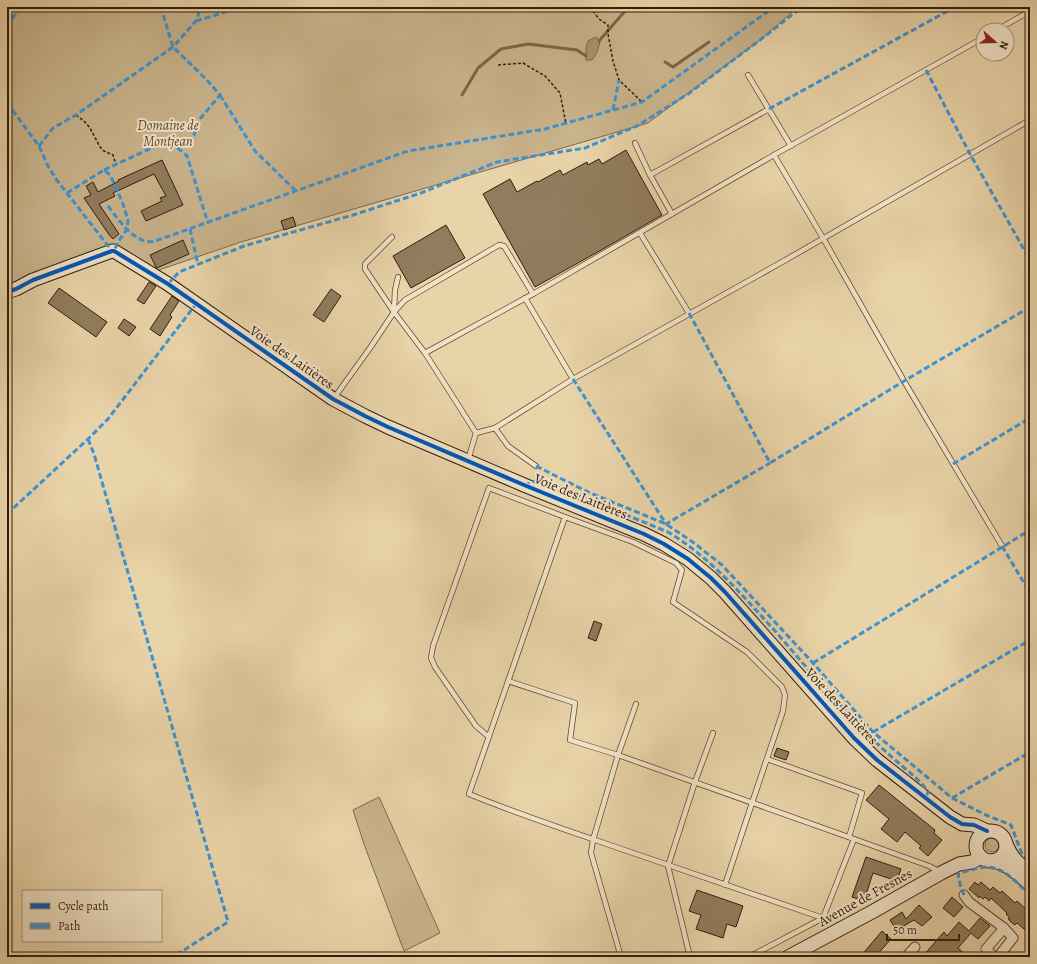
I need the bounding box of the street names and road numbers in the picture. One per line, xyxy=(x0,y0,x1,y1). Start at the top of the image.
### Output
street label: Voie des Laitières xyxy=(245,321,338,394)
street label: Voie des Laitières xyxy=(530,469,630,524)
street label: Voie des Laitières xyxy=(800,663,882,749)
street label: Avenue de Fresnes xyxy=(814,864,916,932)

